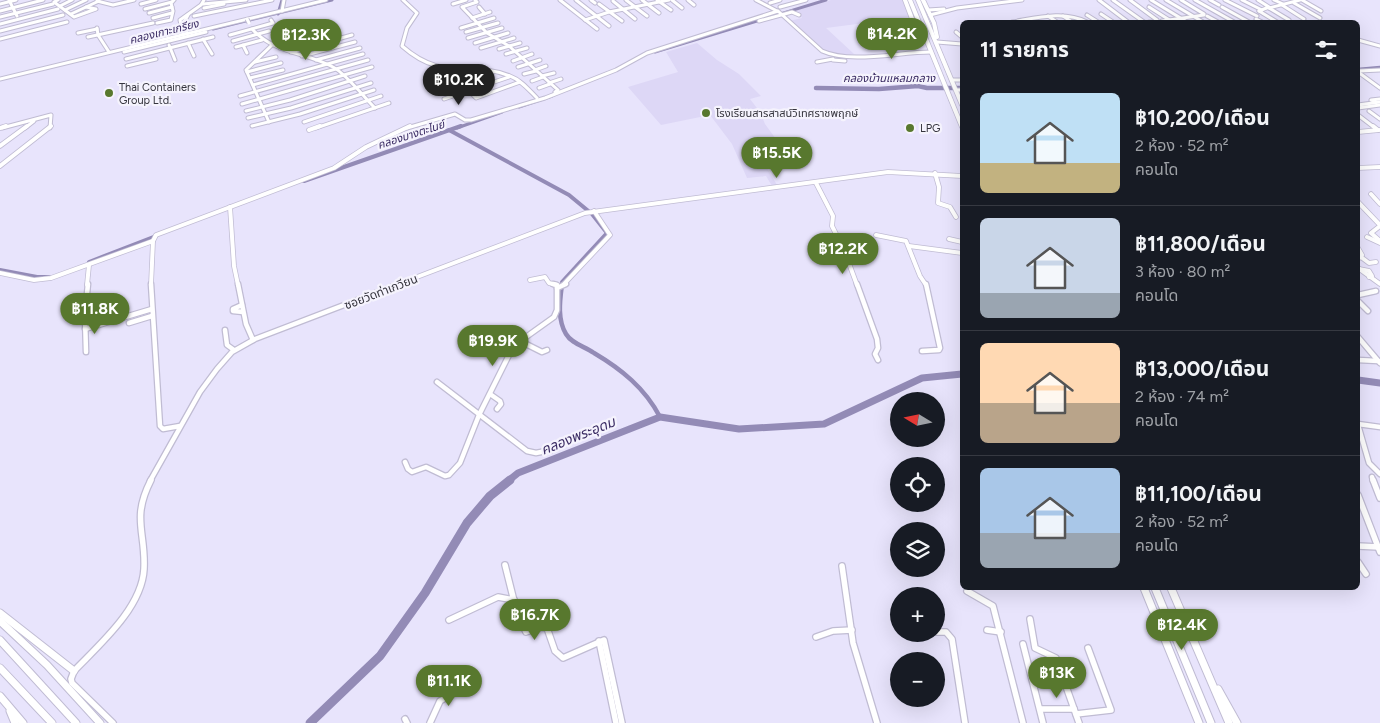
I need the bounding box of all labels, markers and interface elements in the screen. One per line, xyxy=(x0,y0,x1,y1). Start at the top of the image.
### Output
water label: คลองเกาะเกรียง xyxy=(128,17,201,47)
pin: ฿12.3K xyxy=(265,18,347,61)
pin: ฿14.2K xyxy=(851,18,933,60)
text: ฿14.2K xyxy=(867,24,917,43)
text: ฿12.3K xyxy=(282,25,330,44)
icon: filters xyxy=(1312,36,1340,64)
text: 11 รายการ xyxy=(980,37,1069,62)
pin: ฿10.2K xyxy=(418,64,500,106)
text: ฿10.2K xyxy=(434,70,484,89)
water label: คลองบ้านแหลมกลาง xyxy=(843,72,936,85)
place label: Thai Containers Group Ltd. xyxy=(119,81,196,107)
marker: Thai Containers Group Ltd. xyxy=(103,87,115,99)
text: ฿10,200/เดือน xyxy=(1135,105,1270,130)
marker: โรงเรียนสารสาสน์วิเทศราชพฤกษ์ xyxy=(700,107,712,119)
place label: โรงเรียนสารสาสน์วิเทศราชพฤกษ์ xyxy=(716,107,858,120)
icon: home xyxy=(1020,113,1080,173)
water label: คลองบางตะไนย์ xyxy=(376,117,448,152)
marker: LPG xyxy=(904,122,916,134)
place label: LPG xyxy=(920,122,940,135)
pin: ฿15.5K xyxy=(736,136,818,179)
text: 2 ห้อง · 52 m² xyxy=(1135,136,1229,155)
text: ฿15.5K xyxy=(752,143,802,162)
text: คอนโด xyxy=(1135,160,1178,179)
text: ฿11,800/เดือน xyxy=(1135,231,1266,256)
pin: ฿12.2K xyxy=(802,232,884,275)
icon: home xyxy=(1020,238,1080,298)
text: ฿12.2K xyxy=(818,239,868,258)
text: 3 ห้อง · 80 m² xyxy=(1135,262,1230,281)
street label: ซอยวัดท่าเกวียน xyxy=(342,272,420,312)
text: คอนโด xyxy=(1135,286,1178,305)
pin: ฿11.8K xyxy=(54,292,136,335)
text: ฿11.8K xyxy=(71,299,119,318)
pin: ฿19.9K xyxy=(452,324,534,367)
text: ฿19.9K xyxy=(468,331,518,350)
text: ฿13,000/เดือน xyxy=(1135,356,1269,381)
icon: home xyxy=(1020,363,1080,423)
text: 2 ห้อง · 74 m² xyxy=(1135,387,1229,406)
north arrow xyxy=(890,392,945,448)
map controls xyxy=(890,392,945,707)
text: คอนโด xyxy=(1135,411,1178,430)
water label: คลองพระอุดม xyxy=(538,413,619,459)
button: locate xyxy=(890,457,945,512)
text: ฿11,100/เดือน xyxy=(1135,481,1262,506)
icon: home xyxy=(1020,488,1080,548)
text: 2 ห้อง · 52 m² xyxy=(1135,512,1229,531)
button: layers xyxy=(890,522,945,577)
text: คอนโด xyxy=(1135,536,1178,555)
button: + xyxy=(890,587,945,642)
pin: ฿16.7K xyxy=(494,598,576,641)
text: ฿16.7K xyxy=(511,605,559,624)
pin: ฿12.4K xyxy=(1141,608,1223,651)
text: ฿12.4K xyxy=(1157,615,1207,634)
button: − xyxy=(890,652,945,707)
pin: ฿13K xyxy=(1027,656,1087,699)
text: ฿13K xyxy=(1039,663,1075,682)
pin: ฿11.1K xyxy=(408,664,490,707)
text: ฿11.1K xyxy=(427,671,471,690)

